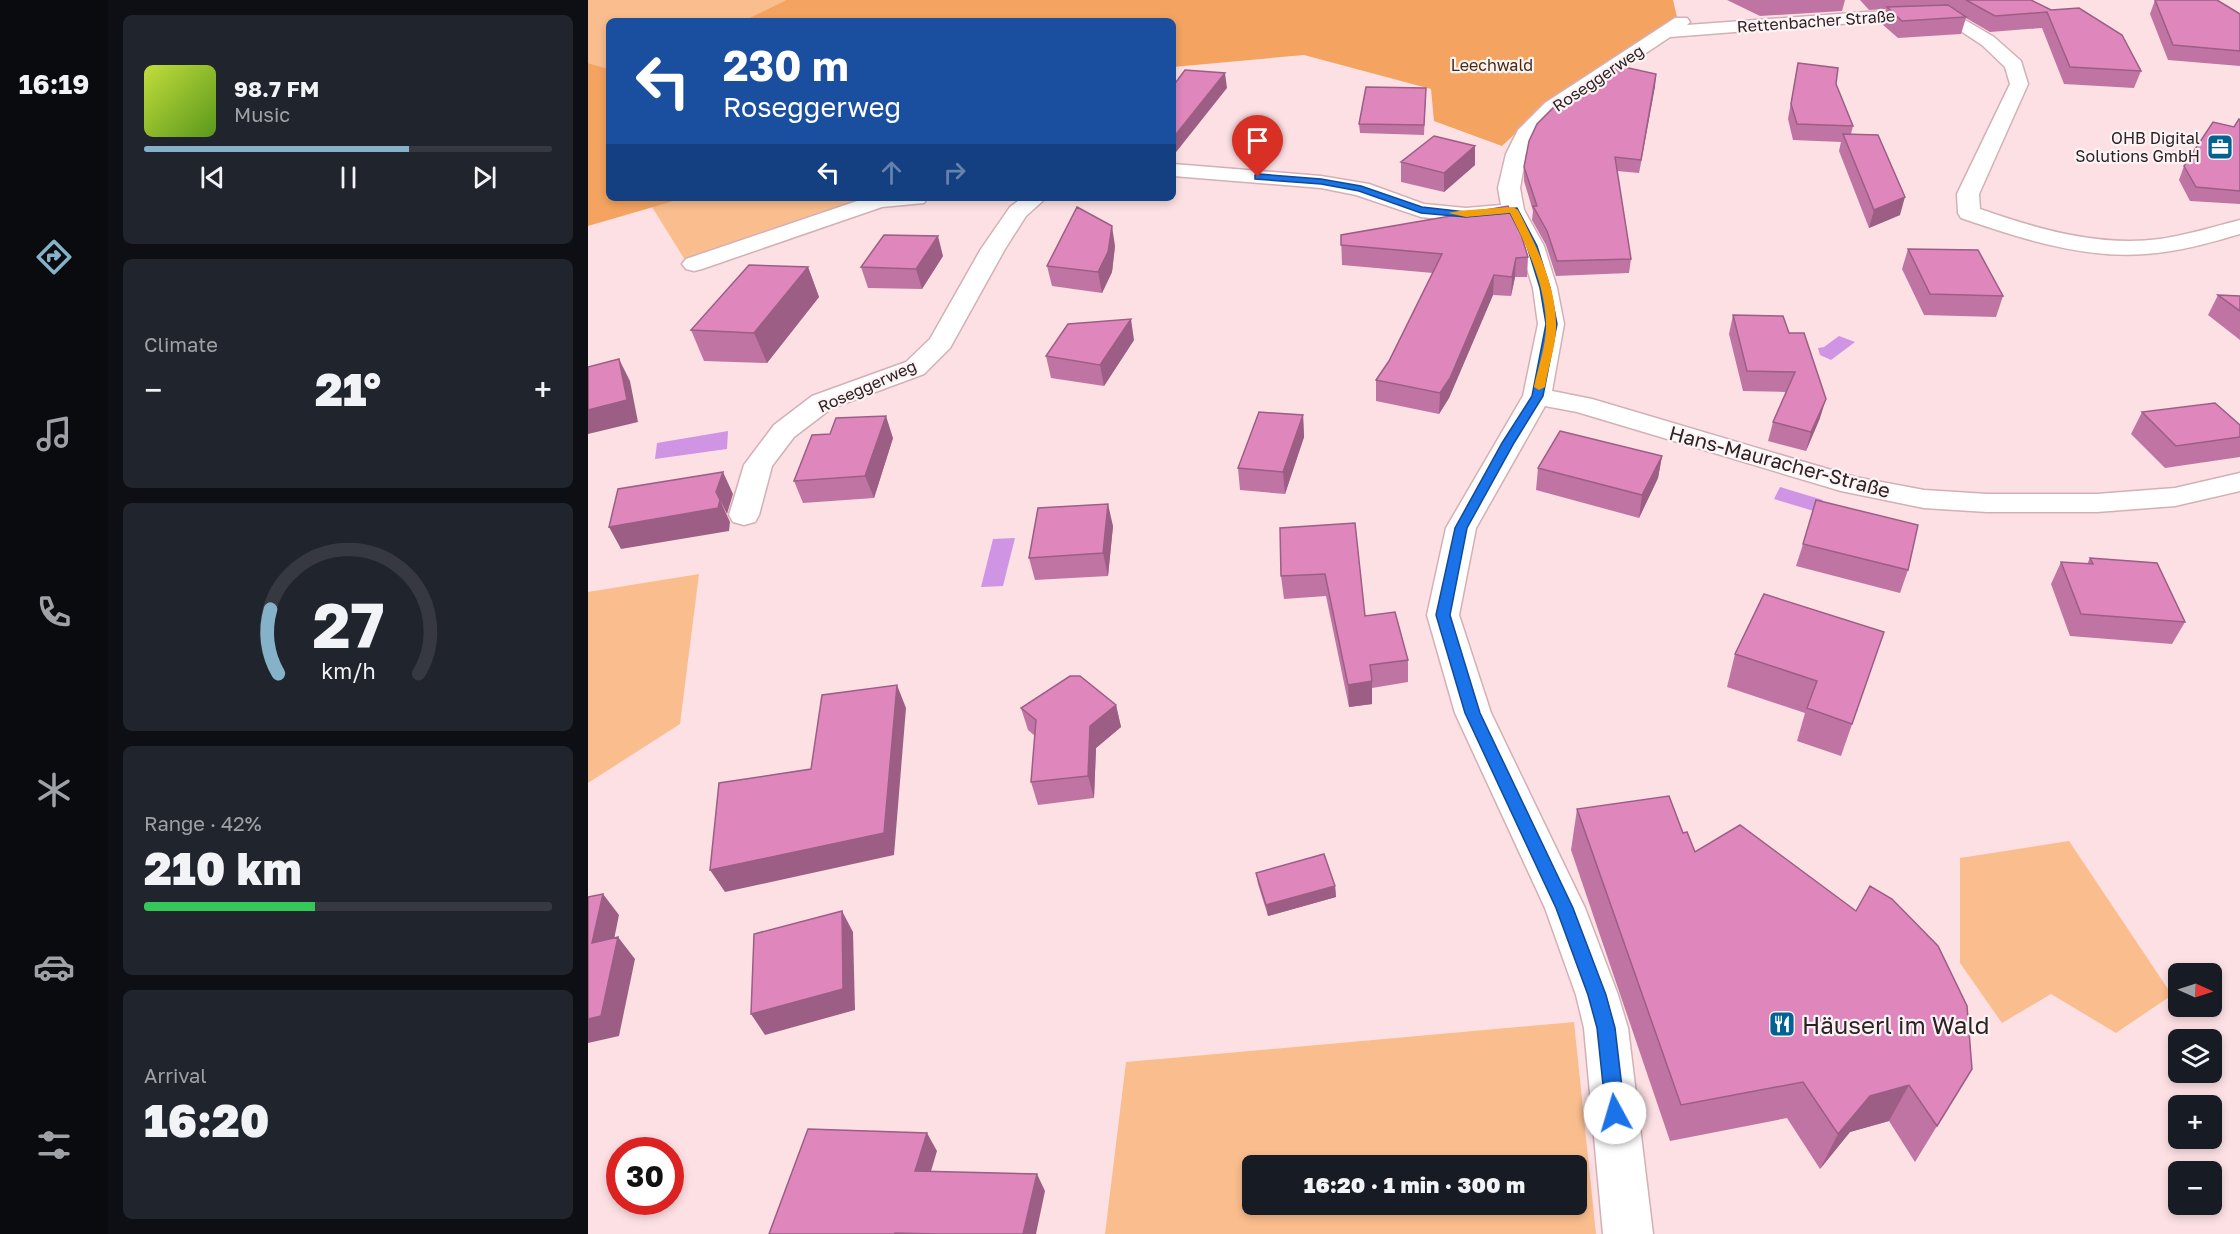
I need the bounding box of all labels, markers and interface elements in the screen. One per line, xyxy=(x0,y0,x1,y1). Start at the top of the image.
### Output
street label: Rettenbacher Straße xyxy=(1736,5,1896,37)
text: 230 m xyxy=(723,40,849,90)
street label: Roseggerweg xyxy=(1549,40,1647,116)
icon: left xyxy=(624,42,702,120)
park label: Leechwald xyxy=(1451,55,1533,75)
text: 16:19 xyxy=(19,68,89,100)
text: 98.7 FM xyxy=(234,75,319,102)
text: Roseggerweg xyxy=(723,91,901,123)
text: Music xyxy=(234,102,290,126)
pin xyxy=(1232,115,1283,177)
icon: arrive xyxy=(1241,124,1274,157)
place label: OHB Digital Solutions GmbH xyxy=(2075,128,2200,166)
office icon: OHB Digital Solutions GmbH xyxy=(2205,132,2235,162)
icon: left xyxy=(812,156,845,189)
icon: ahead xyxy=(875,156,908,189)
icon: right xyxy=(938,156,971,189)
icon: previous xyxy=(196,161,229,194)
icon: pause xyxy=(332,161,365,194)
icon: next xyxy=(468,161,501,194)
icon: directions xyxy=(33,236,75,278)
text: Climate xyxy=(144,332,218,356)
street label: Roseggerweg xyxy=(815,355,919,417)
text: 21° xyxy=(315,362,381,416)
text: − xyxy=(144,370,162,409)
text: + xyxy=(534,370,552,409)
icon: music xyxy=(33,413,75,455)
street label: Hans-Mauracher-Straße xyxy=(1667,420,1893,502)
text: 27 xyxy=(312,587,384,662)
icon: phone xyxy=(33,591,75,633)
text: km/h xyxy=(321,658,375,684)
icon: climate xyxy=(33,769,75,811)
text: Range · 42% xyxy=(144,811,262,835)
text: 210 km xyxy=(144,841,302,895)
icon: car xyxy=(33,946,75,988)
north arrow xyxy=(2168,963,2222,1017)
map controls xyxy=(2168,963,2222,1215)
restaurant icon: Häuserl im Wald xyxy=(1767,1009,1797,1039)
place label: Häuserl im Wald xyxy=(1802,1010,1990,1039)
button: layers xyxy=(2168,1029,2222,1083)
text: Arrival xyxy=(144,1063,207,1087)
position arrow xyxy=(1583,1081,1647,1145)
text: 16:20 xyxy=(144,1093,269,1147)
button: + xyxy=(2168,1095,2222,1149)
icon: filters xyxy=(33,1124,75,1166)
speed limit sign: 30 xyxy=(606,1137,684,1215)
button: − xyxy=(2168,1161,2222,1215)
text: 16:20 · 1 min · 300 m xyxy=(1304,1171,1525,1198)

